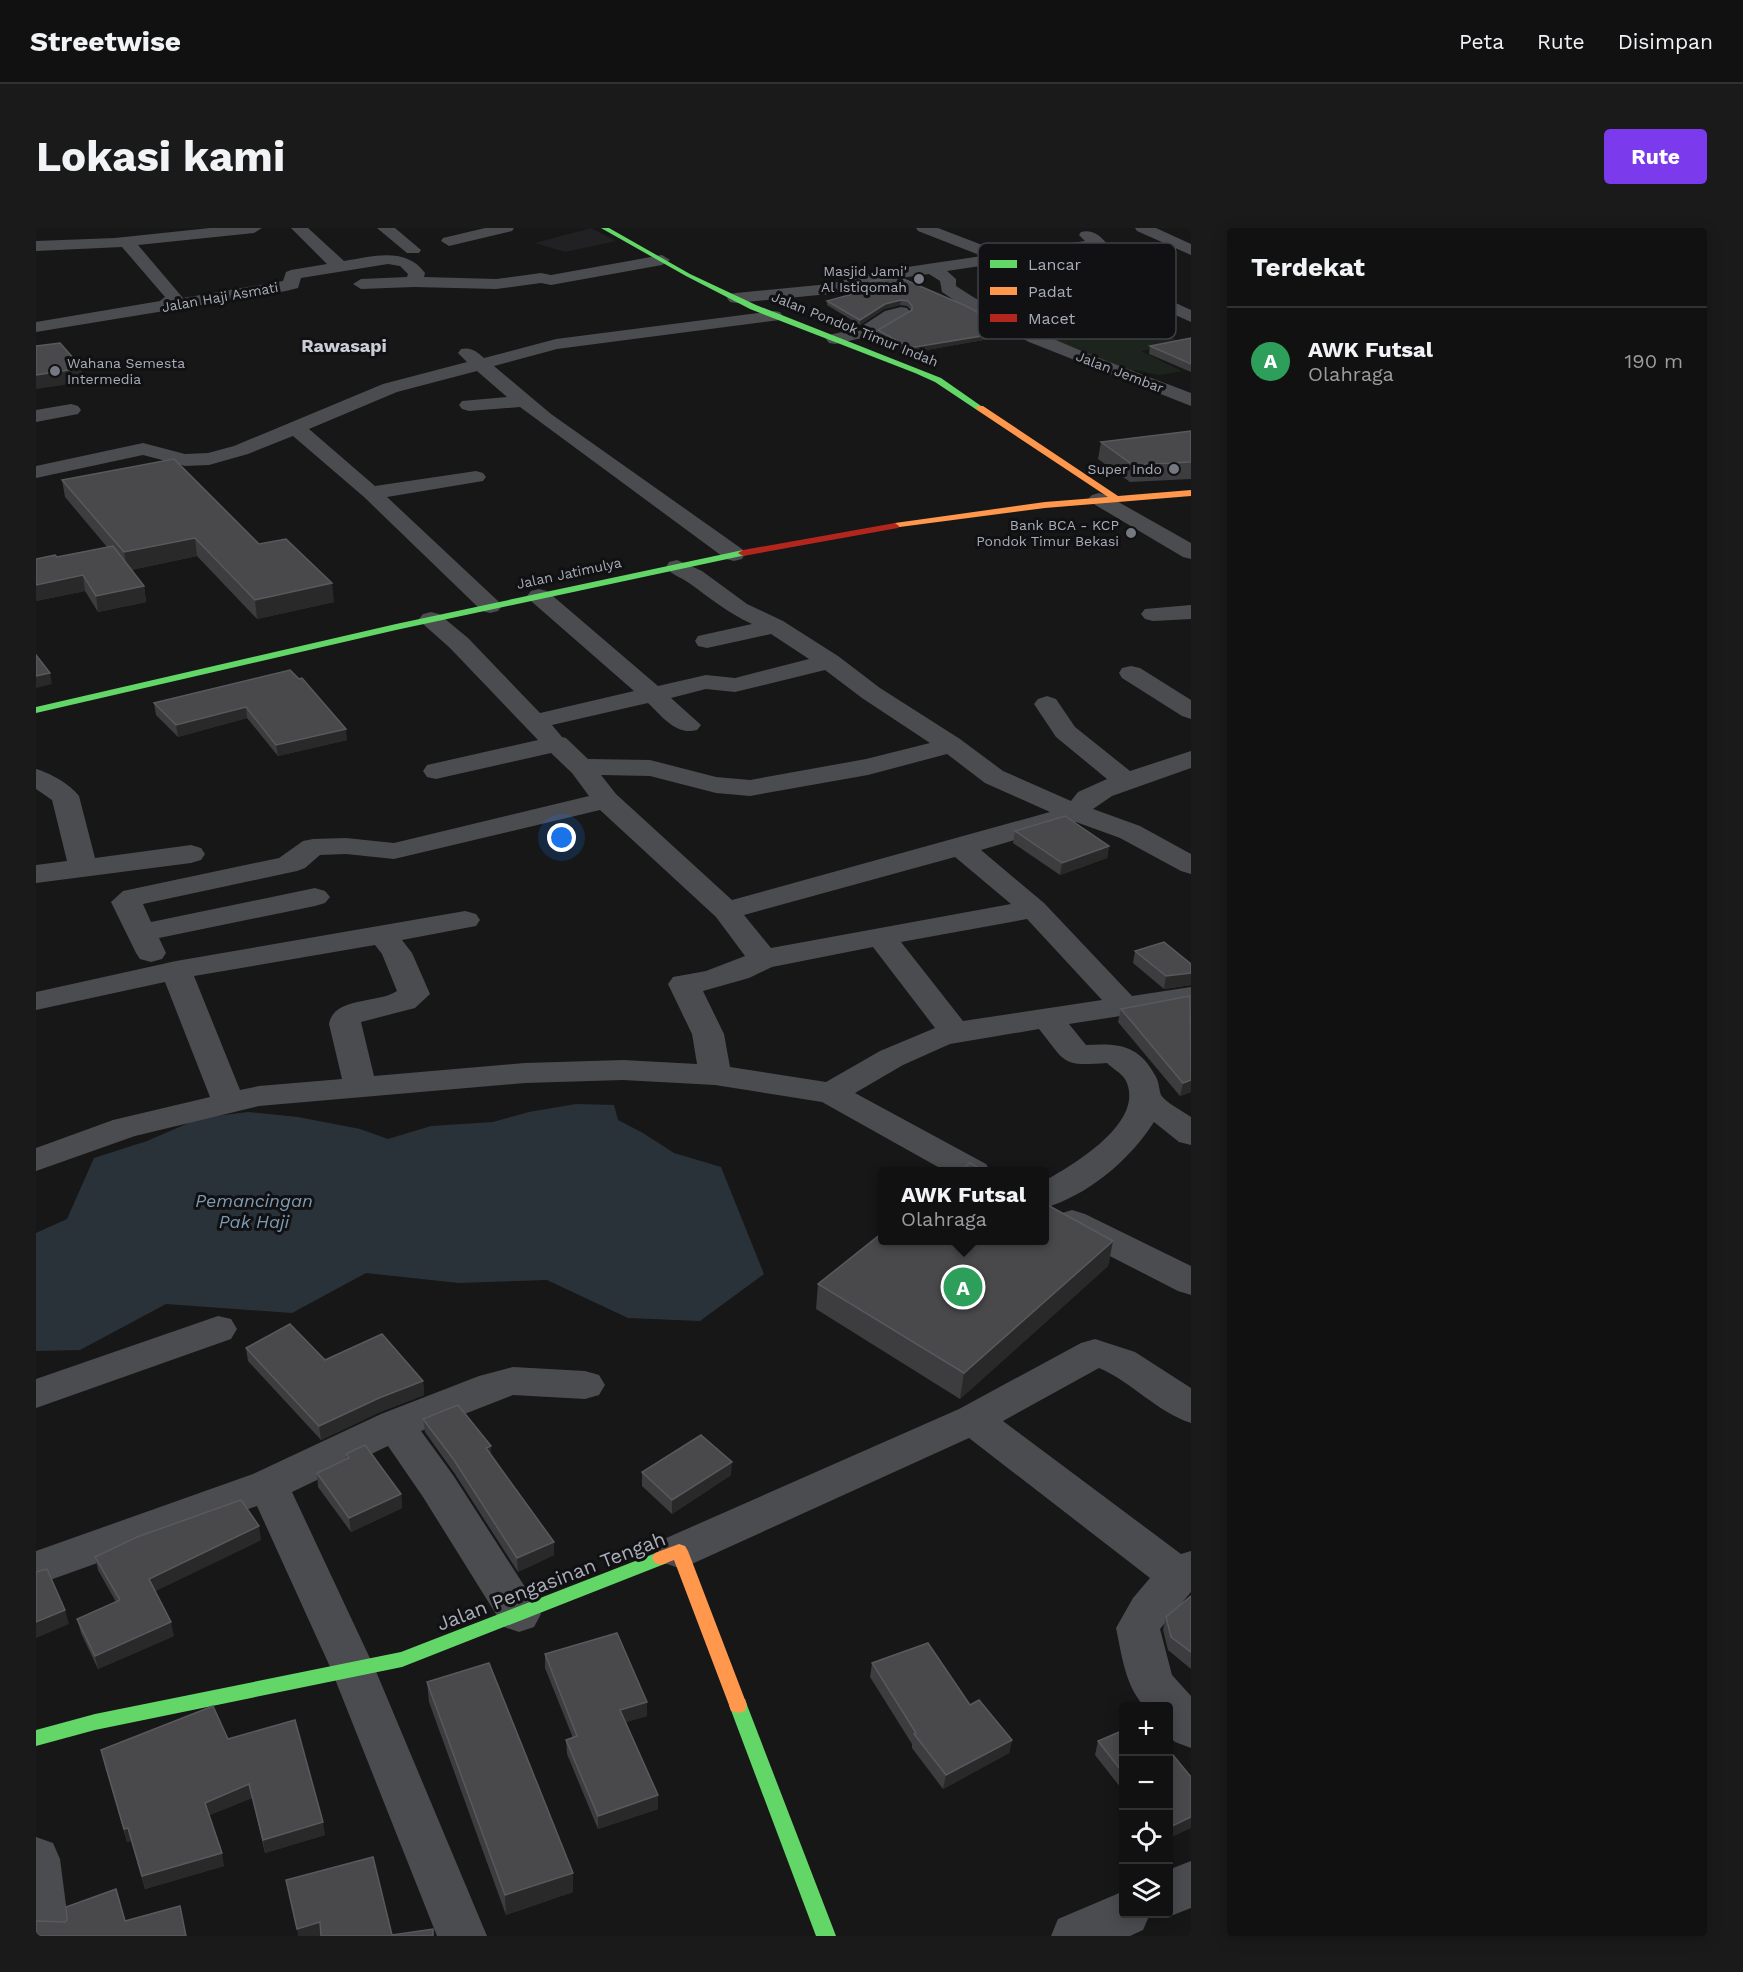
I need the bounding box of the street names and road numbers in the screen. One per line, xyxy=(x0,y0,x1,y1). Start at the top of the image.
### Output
street label: Jalan Haji Asmati xyxy=(160,279,280,315)
street label: Jalan Pondok Timur Indah xyxy=(769,288,941,370)
street label: Jalan Jembar xyxy=(1074,348,1166,396)
street label: Jalan Jatimulya xyxy=(515,554,623,592)
street label: Jalan Pengasinan Tengah xyxy=(433,1526,669,1636)

